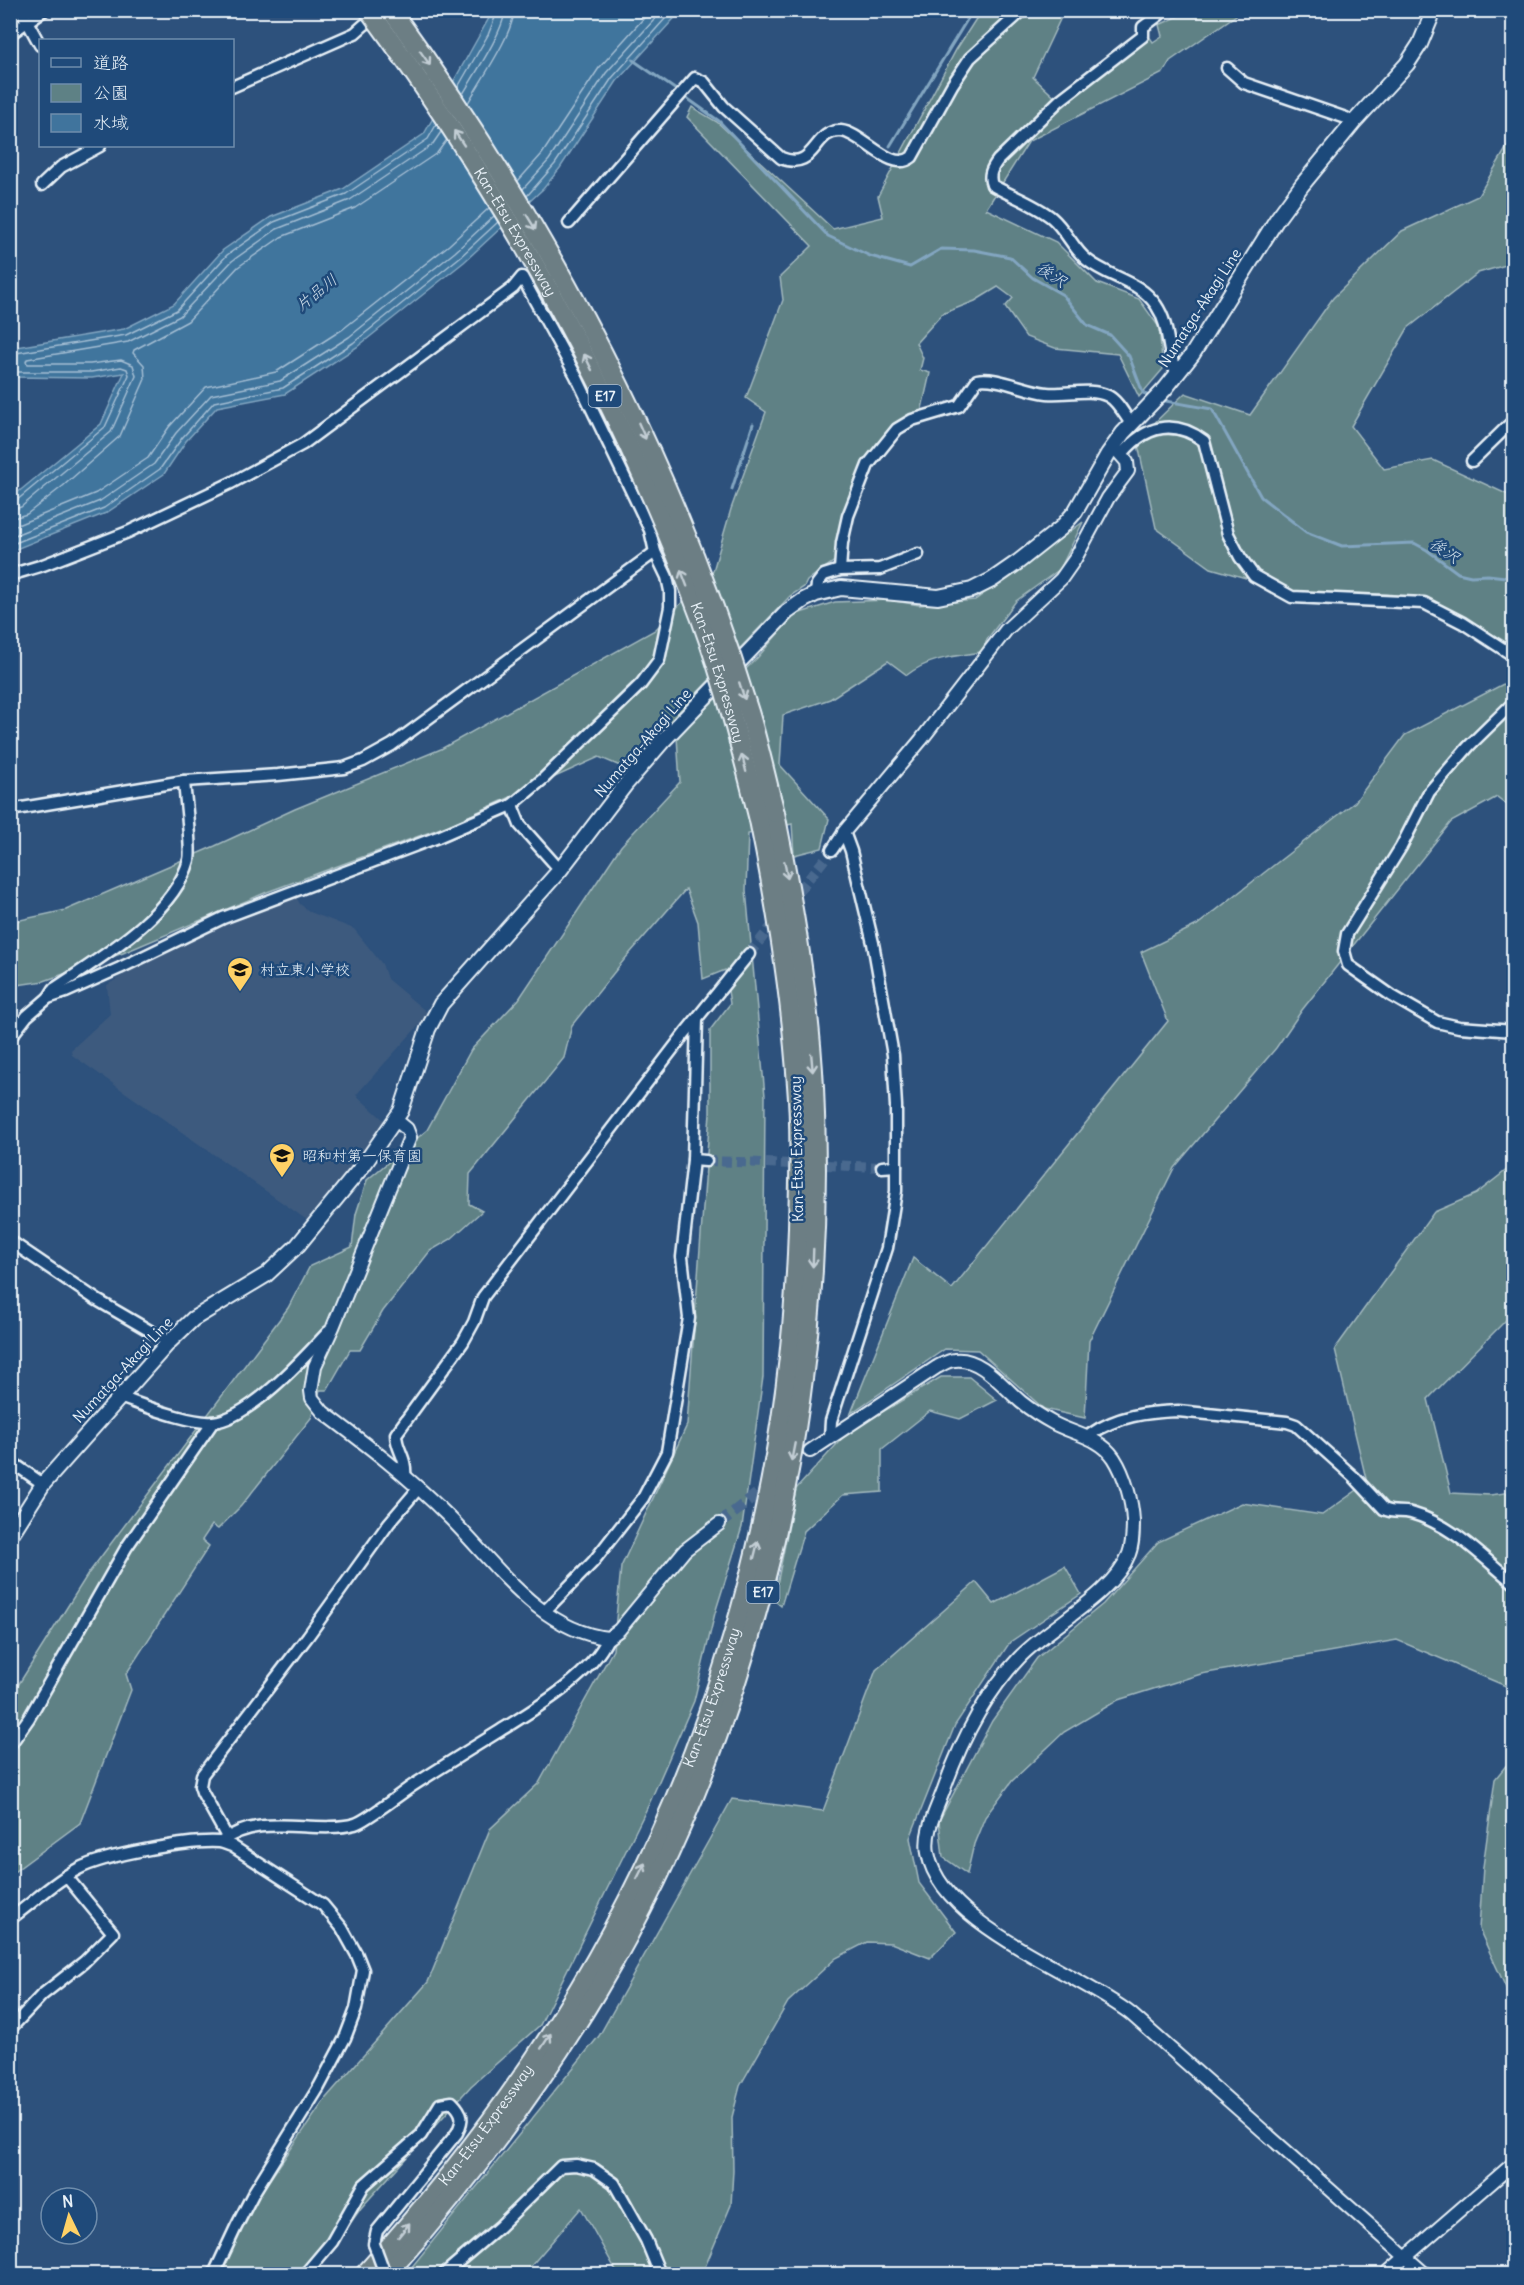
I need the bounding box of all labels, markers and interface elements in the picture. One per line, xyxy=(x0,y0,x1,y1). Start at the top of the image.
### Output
legend xyxy=(39,39,234,147)
one-way arrow xyxy=(419,49,431,66)
text: 道路 xyxy=(93,51,129,74)
text: 公園 xyxy=(93,81,129,104)
text: 水域 xyxy=(93,111,129,134)
one-way arrow xyxy=(453,130,465,147)
street label: Kan-Etsu Expressway xyxy=(470,164,561,300)
one-way arrow xyxy=(526,213,538,230)
street label: Numatga-Akagi Line xyxy=(1154,245,1245,371)
water label: 後沢 xyxy=(1033,257,1072,292)
water label: 片品川 xyxy=(291,269,341,315)
one-way arrow xyxy=(581,353,593,371)
road number: E17 xyxy=(588,385,622,407)
one-way arrow xyxy=(637,421,648,440)
water label: 後沢 xyxy=(1426,533,1465,568)
one-way arrow xyxy=(678,569,689,588)
street label: Kan-Etsu Expressway xyxy=(687,599,749,745)
one-way arrow xyxy=(738,681,749,700)
street label: Numatga-Akagi Line xyxy=(590,684,695,801)
one-way arrow xyxy=(738,754,750,773)
one-way arrow xyxy=(781,860,792,880)
school or university icon: 村立東小学校 xyxy=(225,955,255,993)
place label: 村立東小学校 xyxy=(260,960,350,979)
one-way arrow xyxy=(807,1053,818,1073)
street label: Kan-Etsu Expressway xyxy=(786,1076,807,1222)
school or university icon: 昭和村第一保育園 xyxy=(267,1141,297,1179)
place label: 昭和村第一保育園 xyxy=(302,1146,422,1165)
one-way arrow xyxy=(808,1248,819,1268)
street label: Numatga-Akagi Line xyxy=(69,1313,177,1427)
one-way arrow xyxy=(787,1442,798,1461)
one-way arrow xyxy=(751,1540,763,1559)
road number: E17 xyxy=(746,1581,780,1603)
street label: Kan-Etsu Expressway xyxy=(679,1625,744,1770)
one-way arrow xyxy=(635,1862,647,1880)
one-way arrow xyxy=(540,2033,552,2050)
street label: Kan-Etsu Expressway xyxy=(434,2061,537,2189)
north arrow xyxy=(39,2186,99,2246)
text: N xyxy=(61,2191,74,2212)
one-way arrow xyxy=(397,2223,410,2239)

